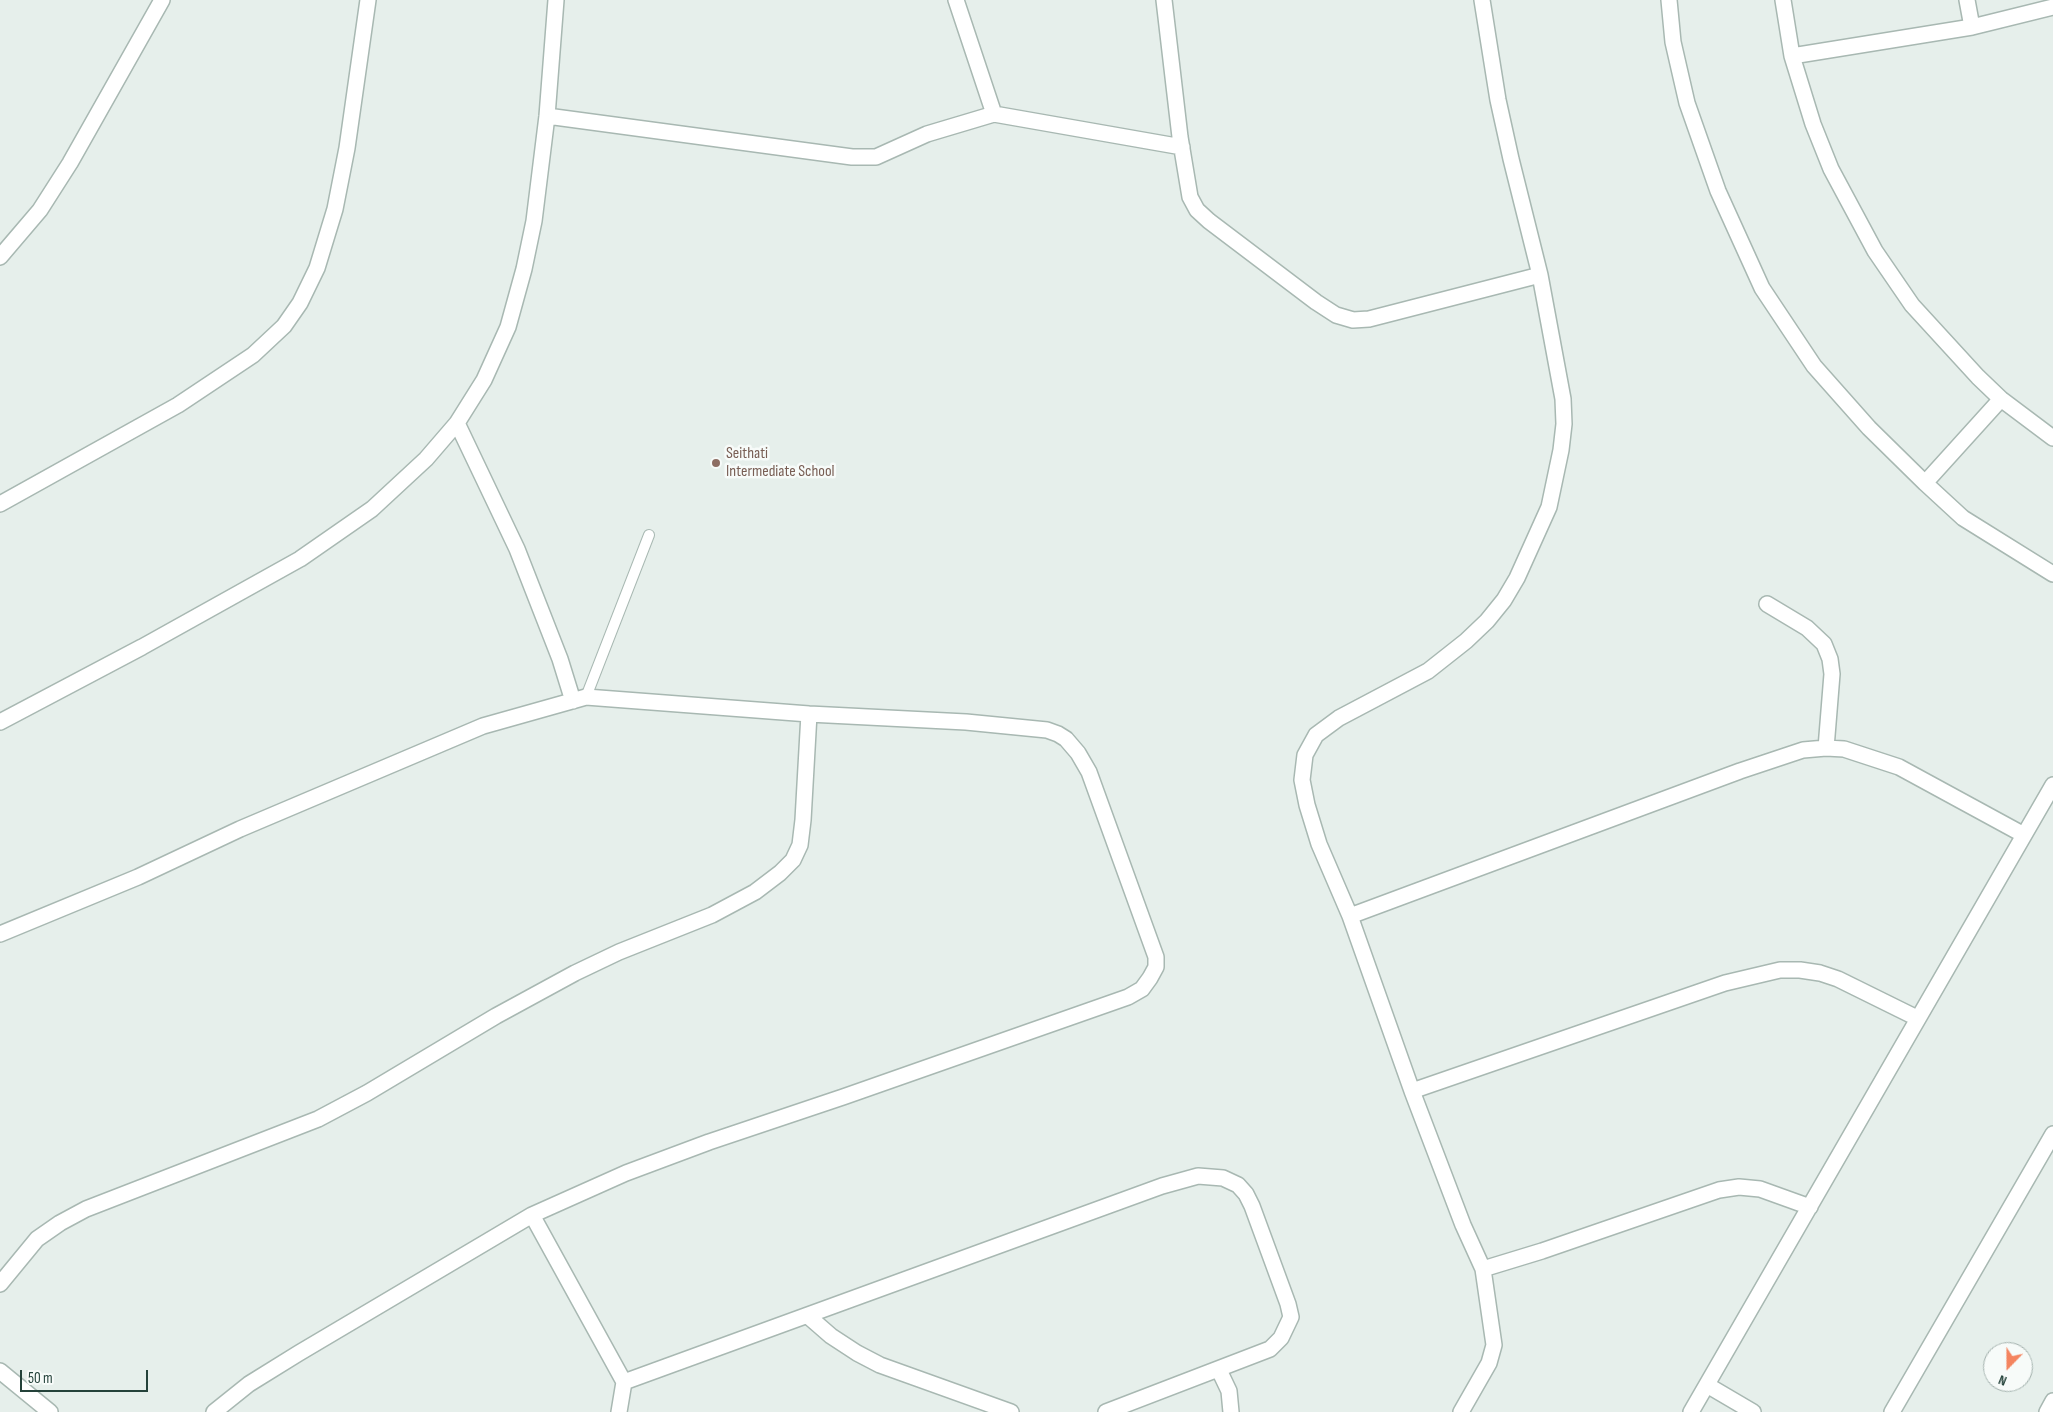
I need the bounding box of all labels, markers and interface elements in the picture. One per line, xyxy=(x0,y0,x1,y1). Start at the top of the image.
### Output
place label: Seithati Intermediate School xyxy=(726,444,835,482)
marker: Seithati Intermediate School xyxy=(710,457,722,469)
north arrow xyxy=(1983,1342,2033,1392)
scale bar xyxy=(22,1360,150,1392)
text: 50 m xyxy=(28,1369,53,1388)
text: N xyxy=(1996,1371,2009,1390)

